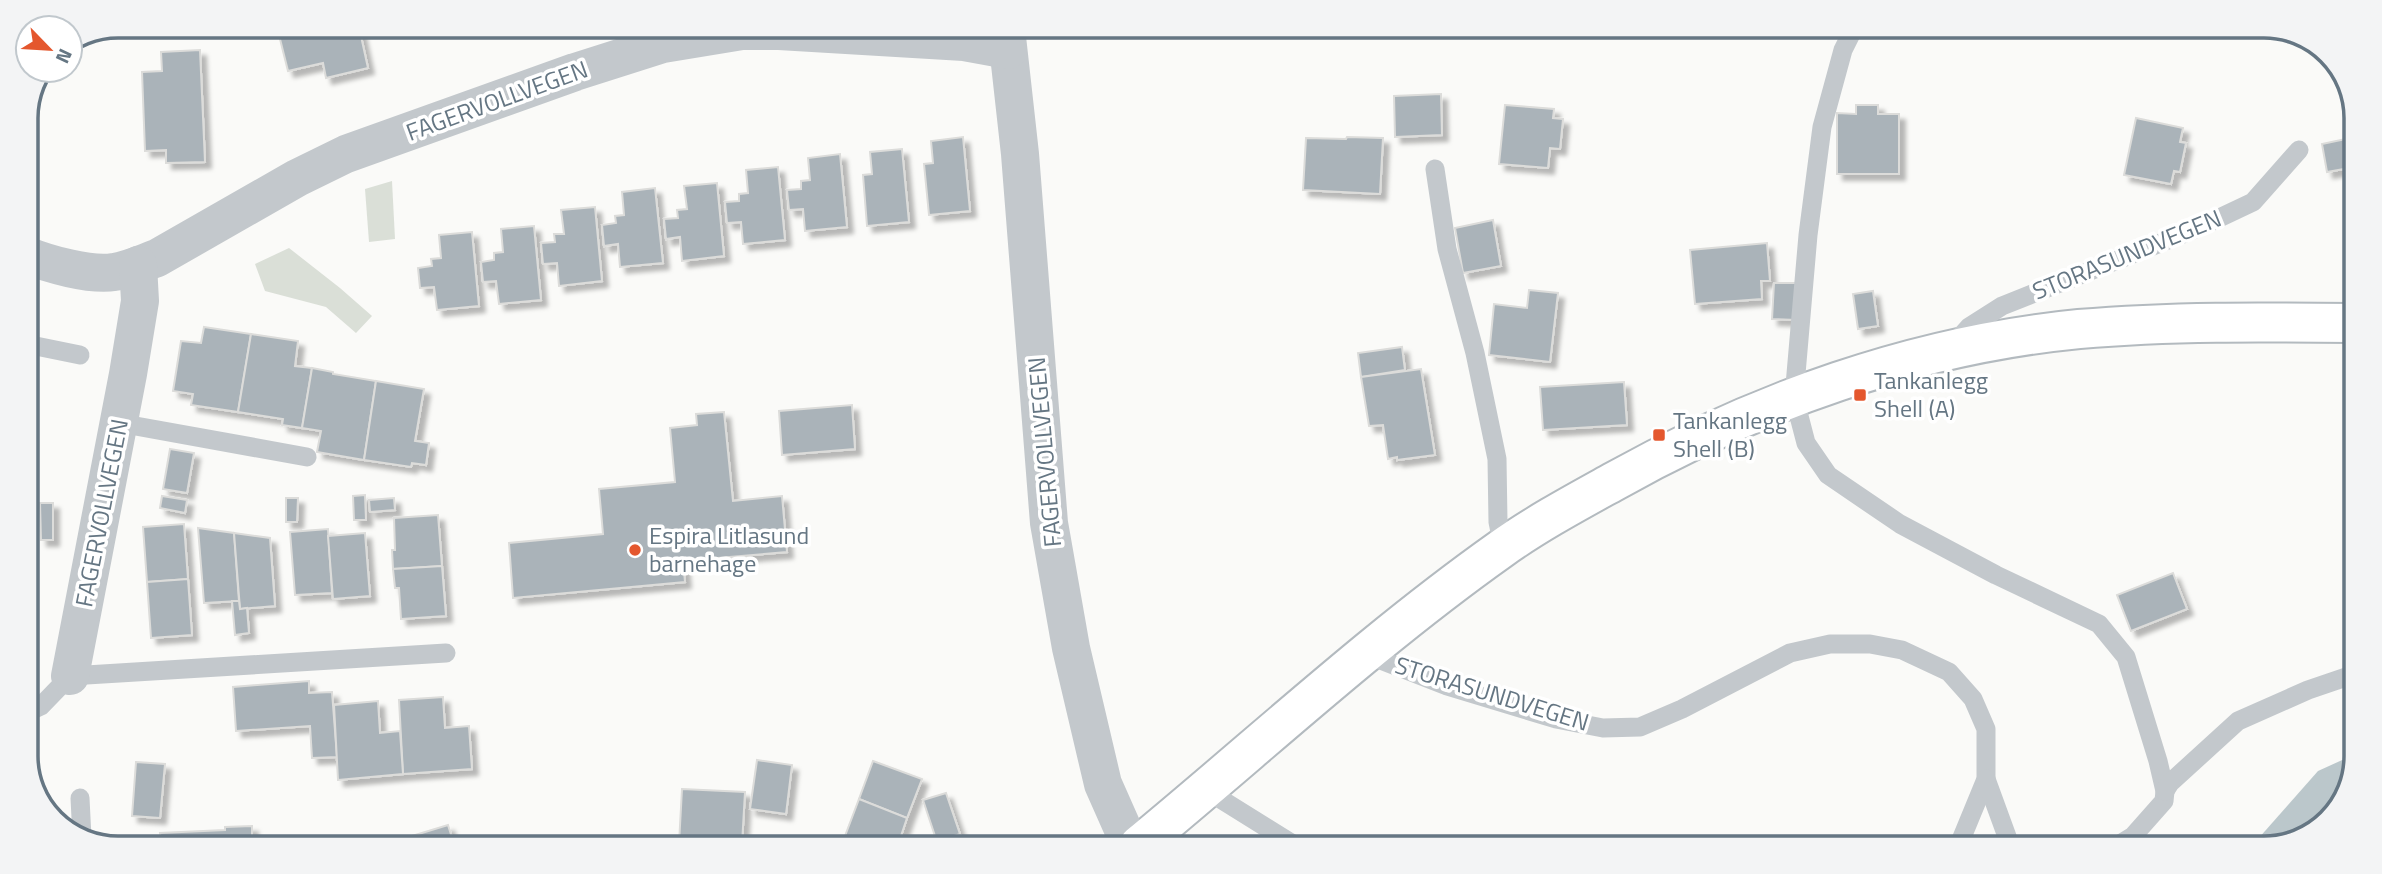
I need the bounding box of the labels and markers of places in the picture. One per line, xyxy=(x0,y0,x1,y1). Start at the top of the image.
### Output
place label: Tankanlegg Shell (A) xyxy=(1874,362,1988,426)
marker: Tankanlegg Shell (A) xyxy=(1852,387,1868,403)
place label: Tankanlegg Shell (B) xyxy=(1673,402,1787,466)
marker: Tankanlegg Shell (B) xyxy=(1651,427,1667,443)
place label: Espira Litlasund barnehage xyxy=(649,517,809,581)
marker: Espira Litlasund barnehage xyxy=(627,542,643,558)

